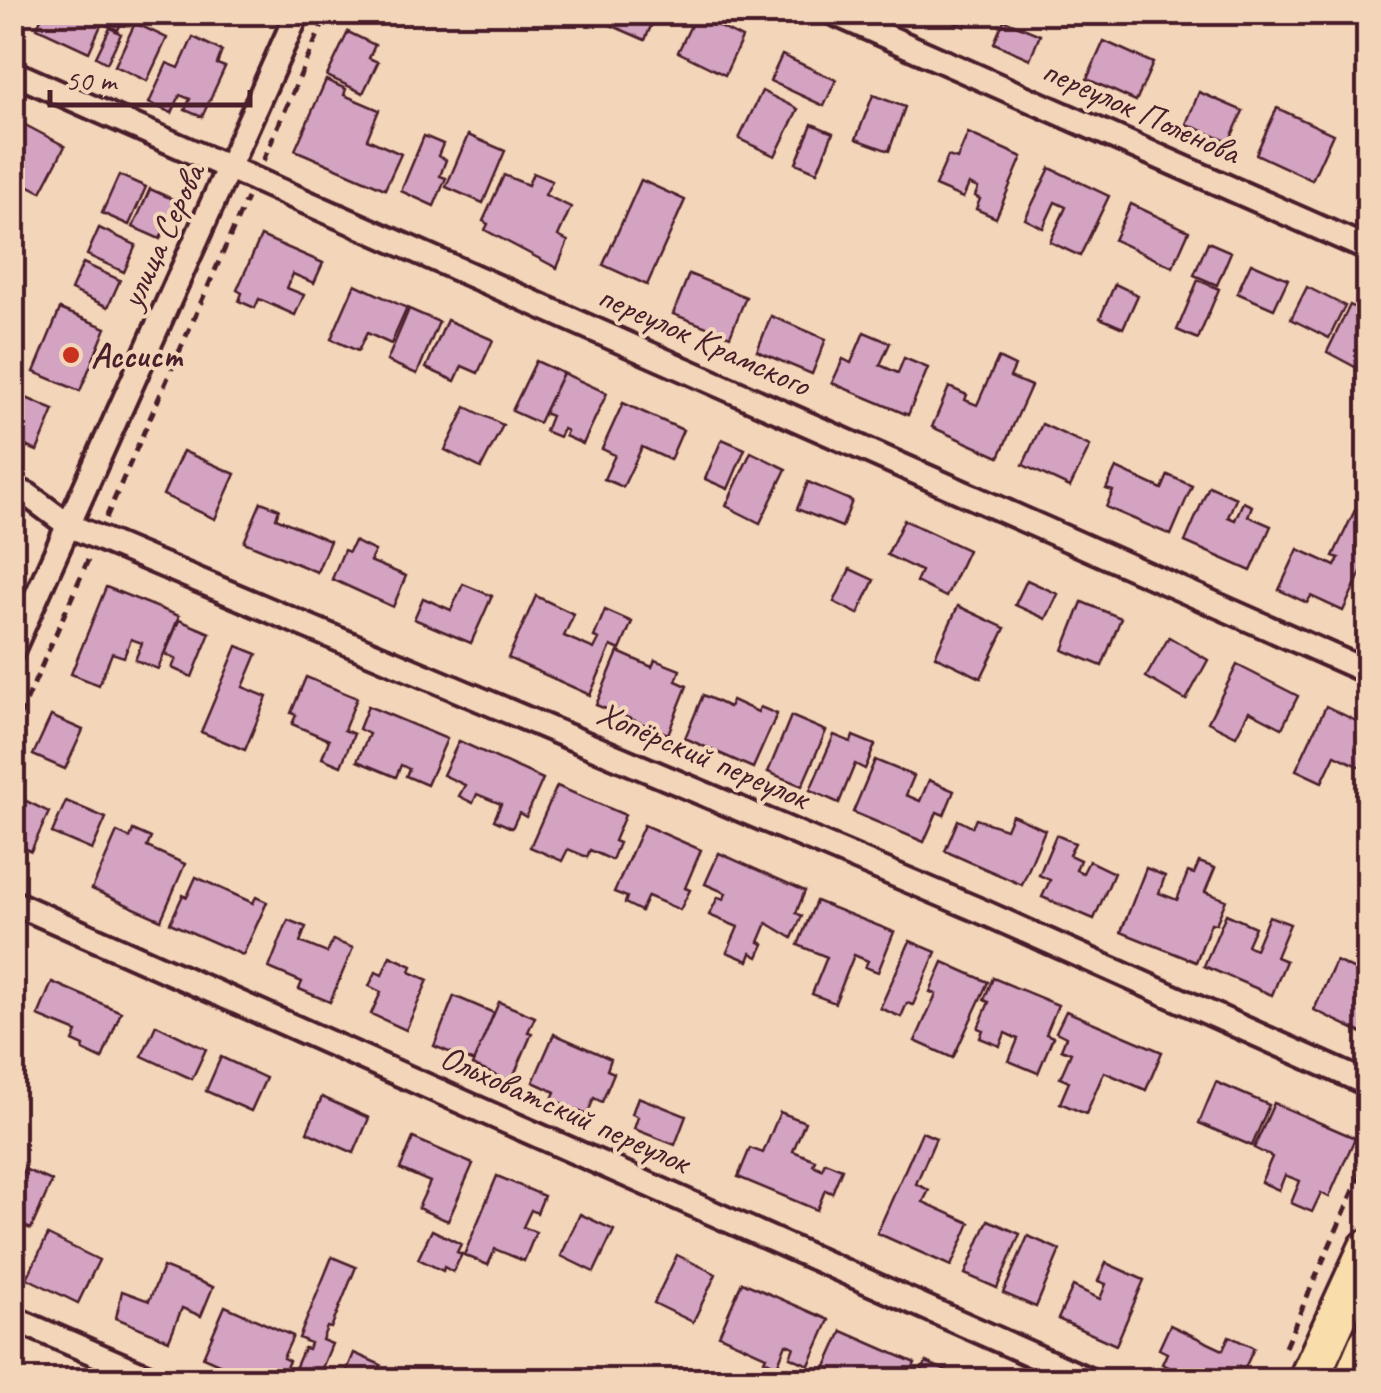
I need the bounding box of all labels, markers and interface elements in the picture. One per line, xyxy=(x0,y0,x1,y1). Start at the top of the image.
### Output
scale bar xyxy=(50,45,250,107)
street label: переулок Поленова xyxy=(1035,47,1249,175)
text: 50 m xyxy=(65,61,118,99)
street label: улица Серова xyxy=(108,154,216,317)
street label: переулок Крамского xyxy=(591,273,819,407)
place label: Ассист xyxy=(91,333,184,378)
marker: Ассист xyxy=(60,344,82,366)
street label: Хопёрский переулок xyxy=(590,690,818,821)
street label: Ольховатский переулок xyxy=(433,1034,699,1185)

